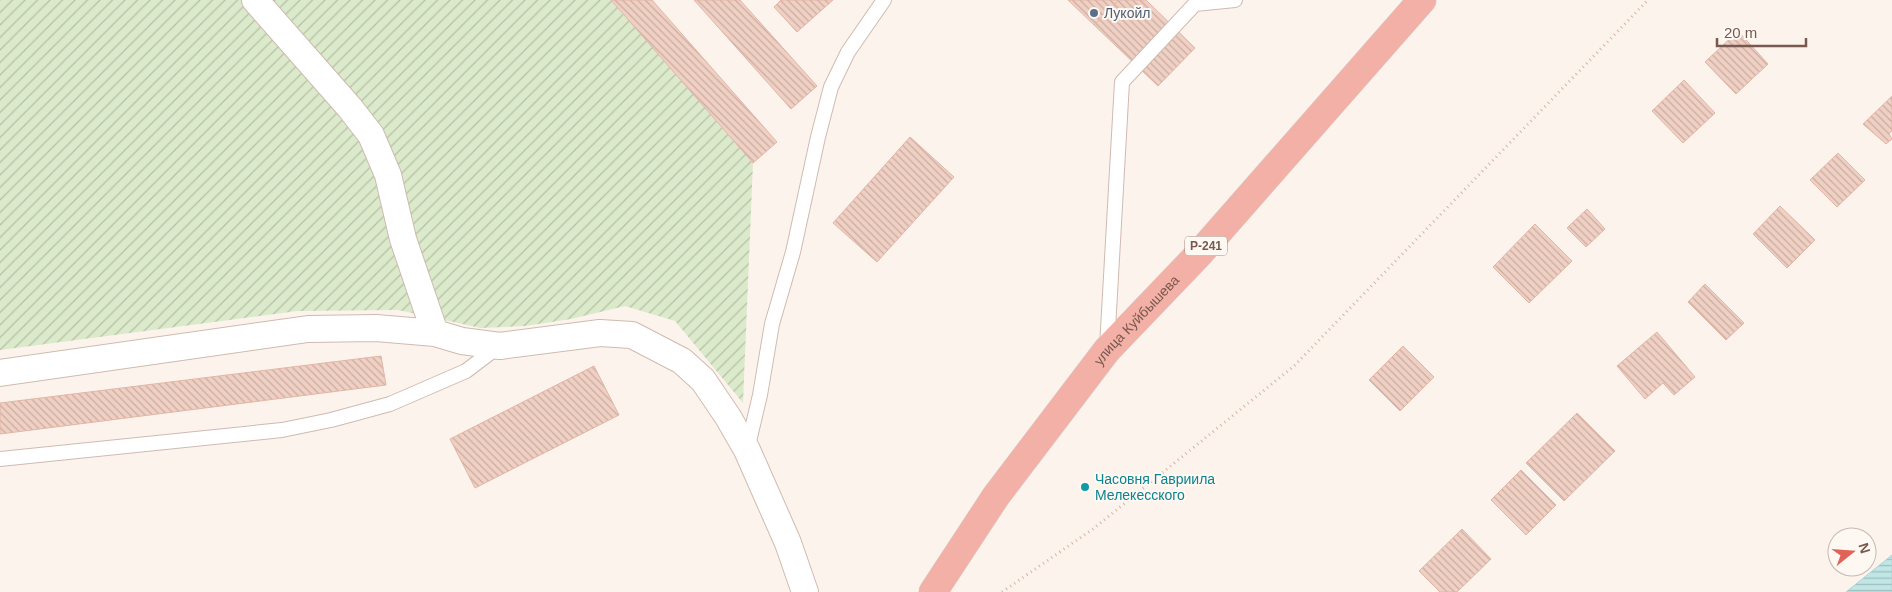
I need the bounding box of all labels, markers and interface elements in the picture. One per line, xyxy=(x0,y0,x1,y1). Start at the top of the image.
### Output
place label: Лукойл xyxy=(1104,5,1150,21)
marker: Лукойл xyxy=(1088,7,1100,19)
scale bar xyxy=(1717,15,1806,47)
text: 20 m xyxy=(1724,24,1757,41)
road number: Р-241 xyxy=(1185,237,1227,256)
street label: улица Куйбышева xyxy=(1090,272,1183,368)
place label: Часовня Гавриила Мелекесского xyxy=(1095,471,1215,503)
marker: Часовня Гавриила Мелекесского xyxy=(1079,481,1091,493)
north arrow xyxy=(1827,527,1877,577)
text: N xyxy=(1855,541,1874,555)

